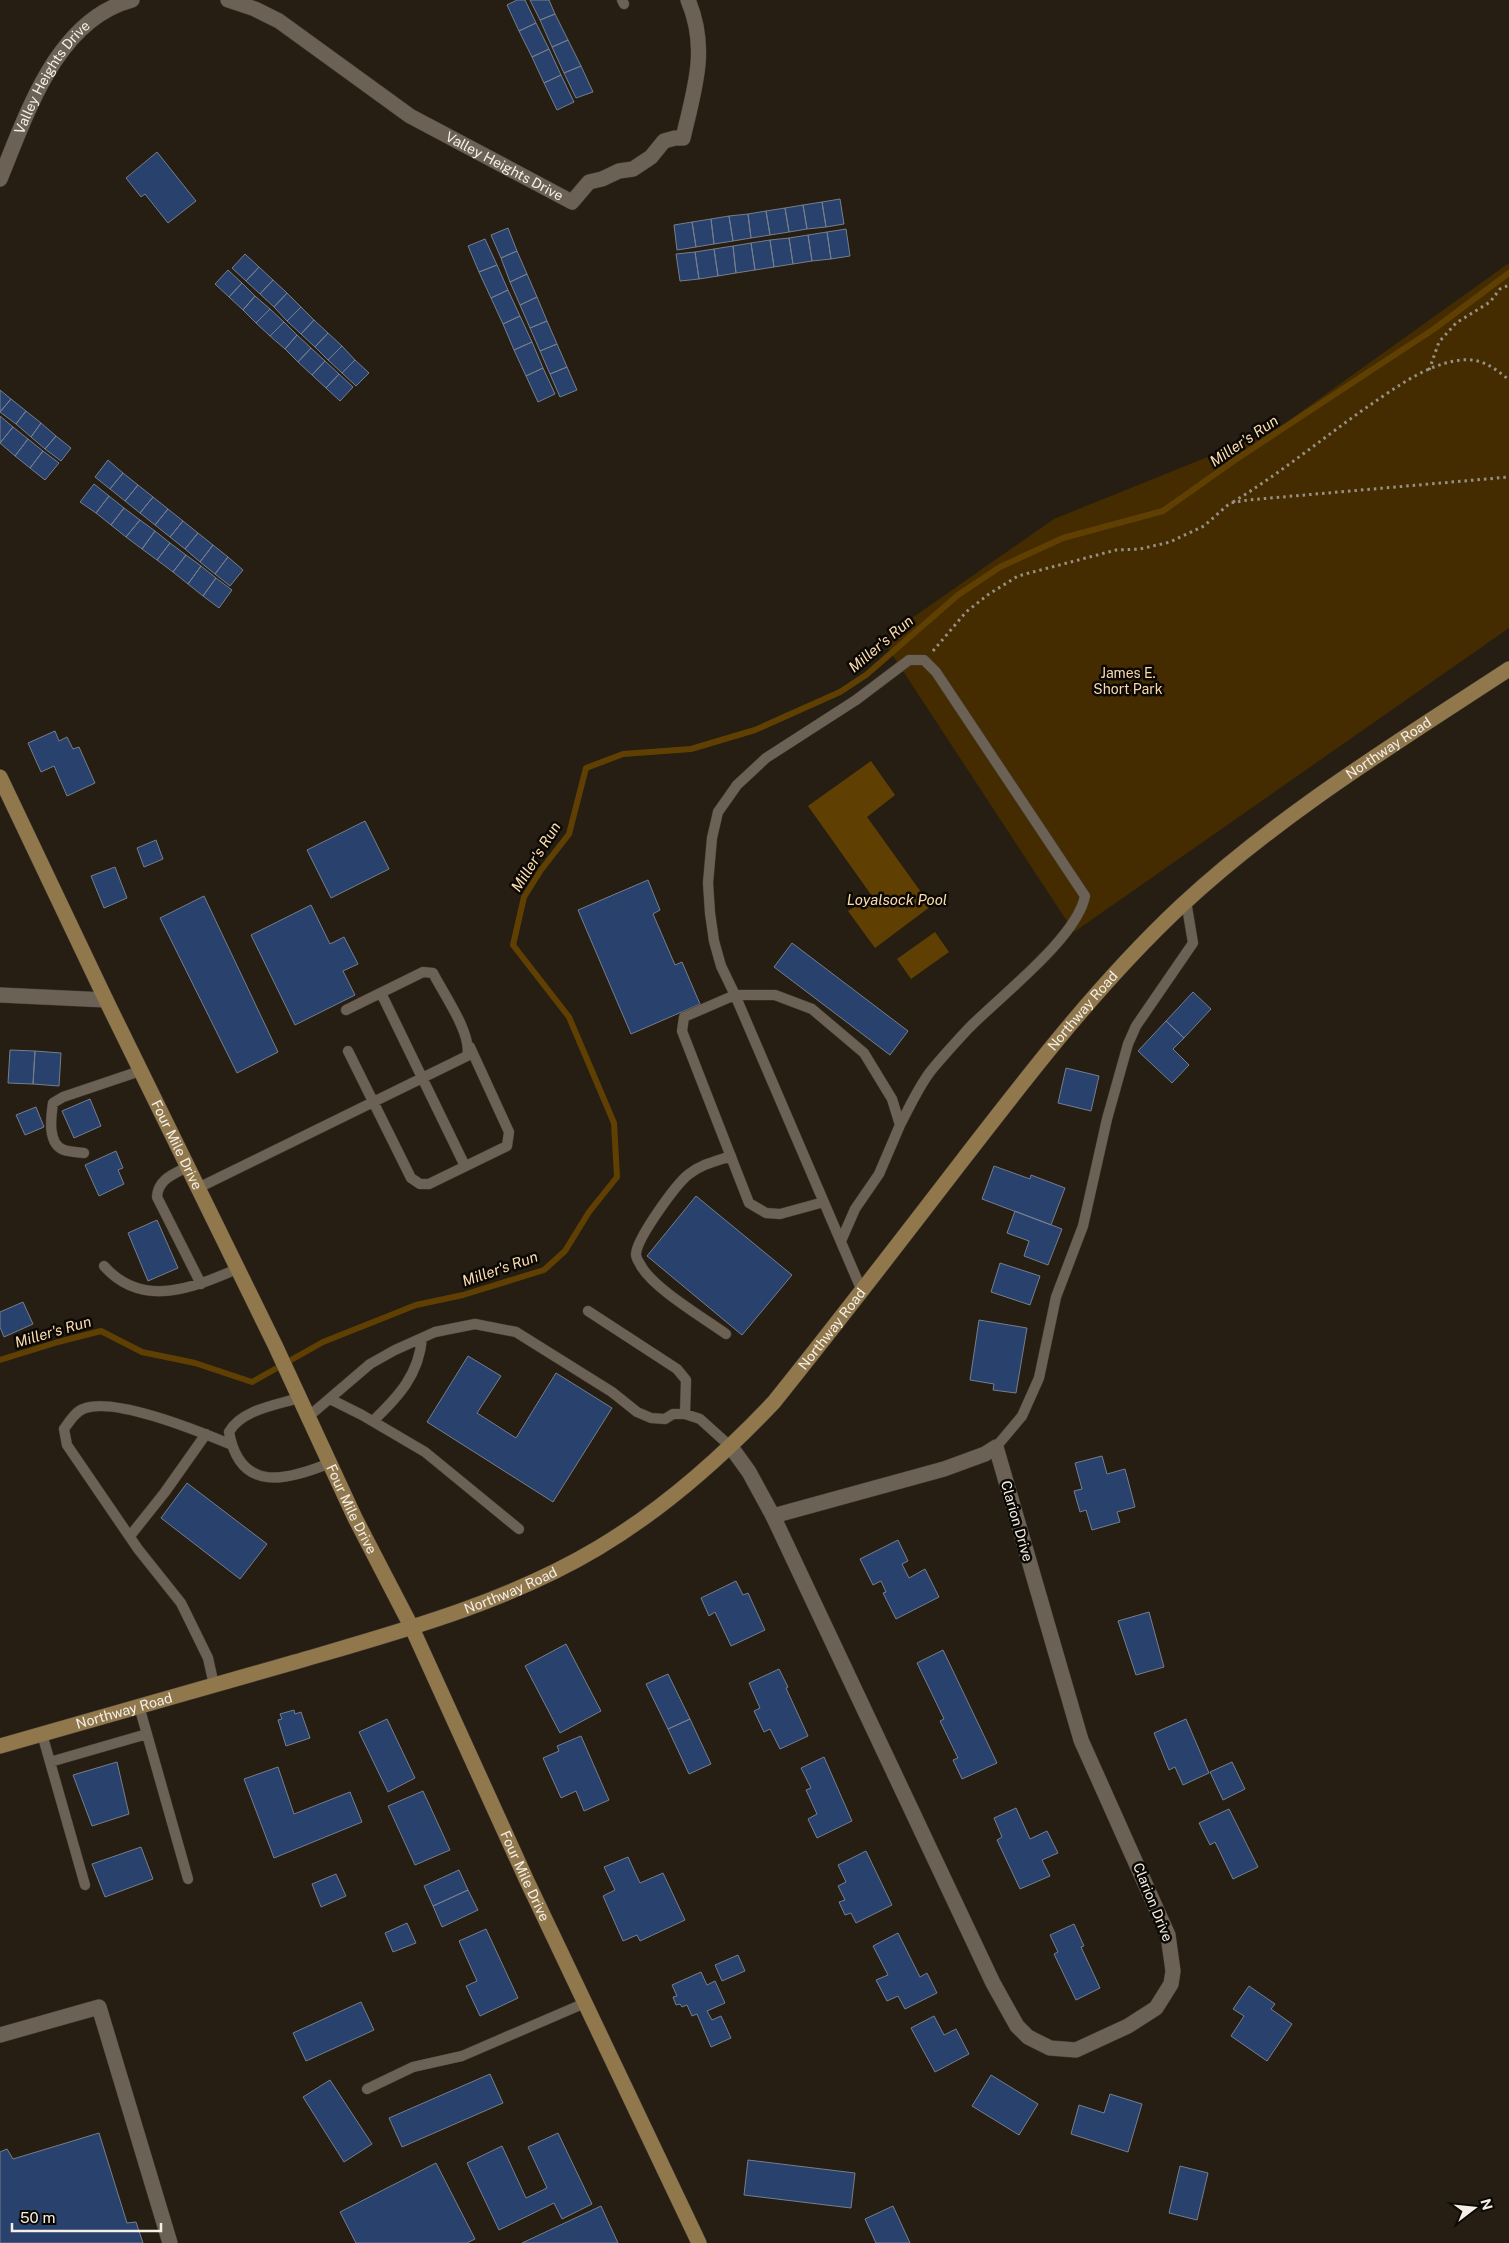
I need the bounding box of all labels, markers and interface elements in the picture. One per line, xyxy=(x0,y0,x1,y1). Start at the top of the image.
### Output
street label: Valley Heights Drive xyxy=(11,17,93,136)
street label: Valley Heights Drive xyxy=(443,128,566,204)
water label: Miller's Run xyxy=(1206,412,1281,470)
water label: Miller's Run xyxy=(845,612,916,675)
park label: James E. Short Park xyxy=(1093,665,1163,697)
street label: Northway Road xyxy=(1343,714,1434,782)
water label: Miller's Run xyxy=(507,819,564,895)
water label: Loyalsock Pool xyxy=(847,891,947,908)
street label: Northway Road xyxy=(1044,968,1121,1054)
street label: Four Mile Drive xyxy=(148,1097,206,1192)
water label: Miller's Run xyxy=(460,1248,540,1289)
street label: Northway Road xyxy=(795,1285,869,1373)
water label: Miller's Run xyxy=(13,1312,93,1351)
street label: Four Mile Drive xyxy=(323,1461,380,1557)
street label: Clarion Drive xyxy=(998,1479,1036,1563)
street label: Northway Road xyxy=(462,1564,560,1617)
street label: Northway Road xyxy=(74,1689,174,1732)
street label: Four Mile Drive xyxy=(497,1828,553,1924)
street label: Clarion Drive xyxy=(1130,1860,1176,1944)
north arrow xyxy=(1449,2183,1499,2233)
text: N xyxy=(1477,2197,1496,2212)
scale bar xyxy=(12,2200,161,2232)
text: 50 m xyxy=(20,2209,55,2226)

